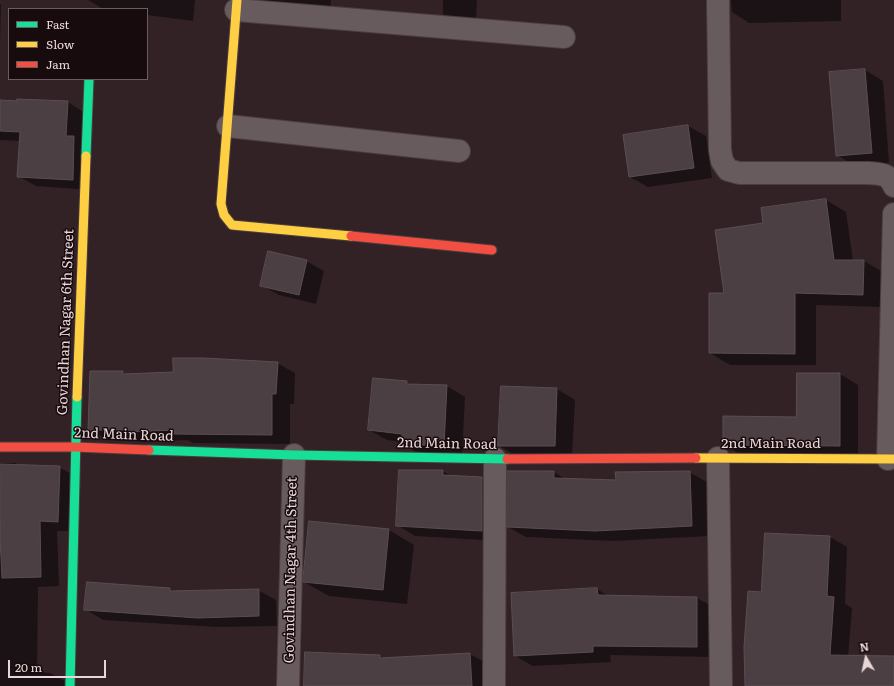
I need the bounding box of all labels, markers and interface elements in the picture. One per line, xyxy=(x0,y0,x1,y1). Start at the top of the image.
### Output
legend xyxy=(8,8,148,80)
text: Fast xyxy=(46,15,69,33)
text: Slow xyxy=(46,35,74,53)
text: Jam xyxy=(46,55,70,73)
street label: Govindhan Nagar 6th Street xyxy=(54,229,78,415)
street label: 2nd Main Road xyxy=(74,425,174,445)
street label: 2nd Main Road xyxy=(397,435,497,453)
street label: 2nd Main Road xyxy=(721,436,821,452)
street label: Govindhan Nagar 4th Street xyxy=(281,477,301,663)
north arrow xyxy=(846,638,886,678)
text: N xyxy=(858,638,870,655)
scale bar xyxy=(10,652,108,678)
text: 20 m xyxy=(15,658,42,676)

